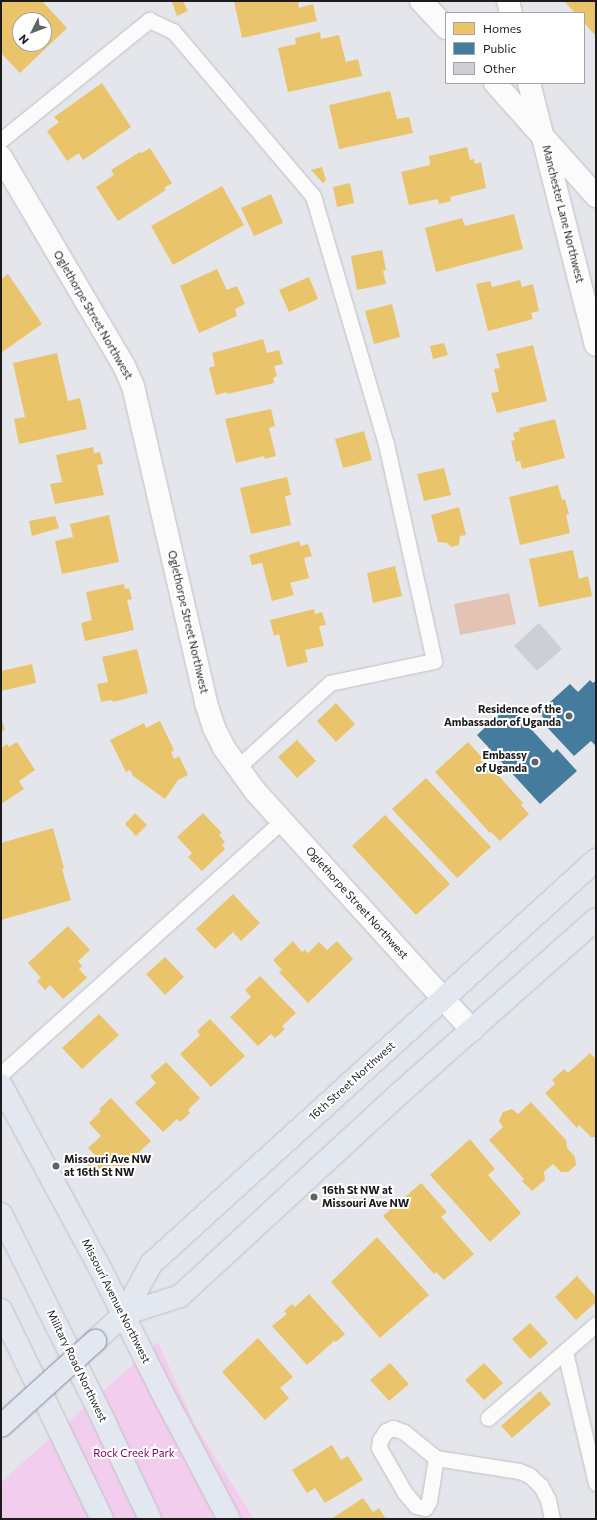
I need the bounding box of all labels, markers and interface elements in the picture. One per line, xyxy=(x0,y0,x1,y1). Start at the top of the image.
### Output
north arrow xyxy=(12,12,52,52)
legend xyxy=(445,12,585,84)
text: Homes xyxy=(483,21,521,35)
text: N xyxy=(16,32,31,47)
text: Public xyxy=(483,41,516,55)
text: Other xyxy=(483,61,516,75)
street label: Manchester Lane Northwest xyxy=(539,144,587,284)
street label: Oglethorpe Street Northwest xyxy=(51,248,135,382)
street label: Oglethorpe Street Northwest xyxy=(165,549,211,695)
place label: Residence of the Ambassador of Uganda xyxy=(444,703,561,729)
marker: Residence of the Ambassador of Uganda xyxy=(564,711,574,721)
place label: Embassy of Uganda xyxy=(475,749,527,775)
marker: Embassy of Uganda xyxy=(530,757,540,767)
street label: Oglethorpe Street Northwest xyxy=(303,844,411,962)
street label: 16th Street Northwest xyxy=(306,1039,398,1123)
place label: Missouri Ave NW at 16th St NW xyxy=(64,1153,151,1179)
marker: Missouri Ave NW at 16th St NW xyxy=(51,1161,61,1171)
place label: 16th St NW at Missouri Ave NW xyxy=(322,1184,409,1210)
marker: 16th St NW at Missouri Ave NW xyxy=(309,1192,319,1202)
street label: Missouri Avenue Northwest xyxy=(79,1237,153,1365)
street label: Military Road Northwest xyxy=(44,1308,110,1424)
park label: Rock Creek Park xyxy=(93,1446,175,1460)

